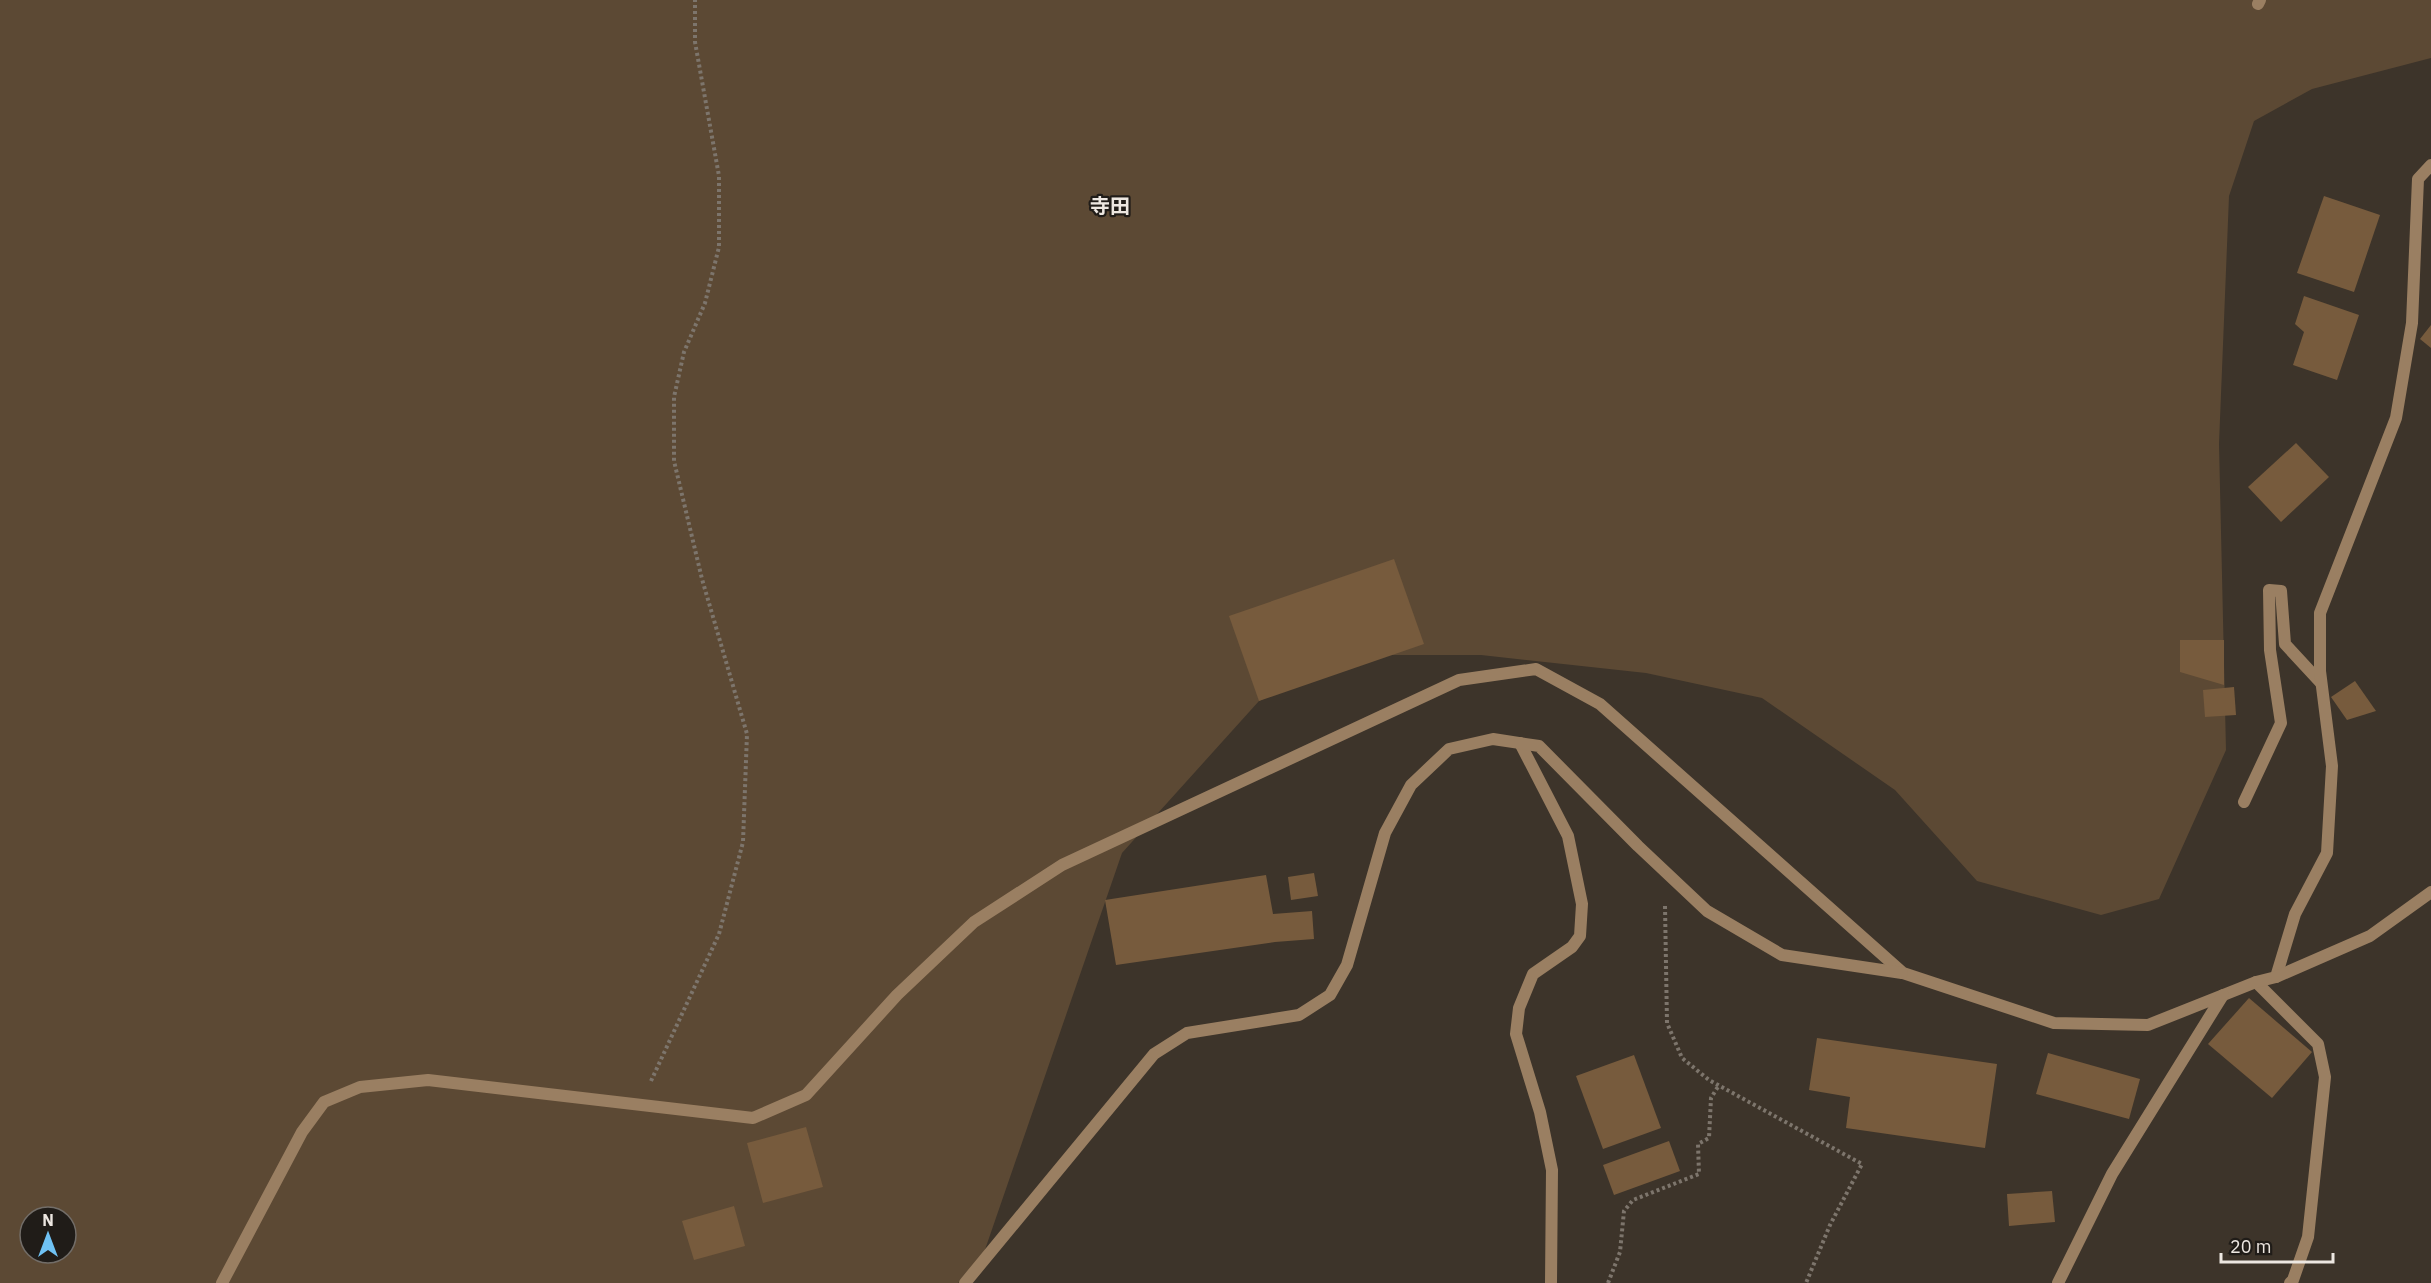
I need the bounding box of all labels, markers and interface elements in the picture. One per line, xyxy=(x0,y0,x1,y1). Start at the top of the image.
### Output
district label: 寺田 xyxy=(1090,192,1130,219)
north arrow xyxy=(18,1205,78,1265)
text: N xyxy=(42,1210,54,1230)
scale bar xyxy=(2221,1226,2334,1264)
text: 20 m xyxy=(2230,1235,2272,1258)

